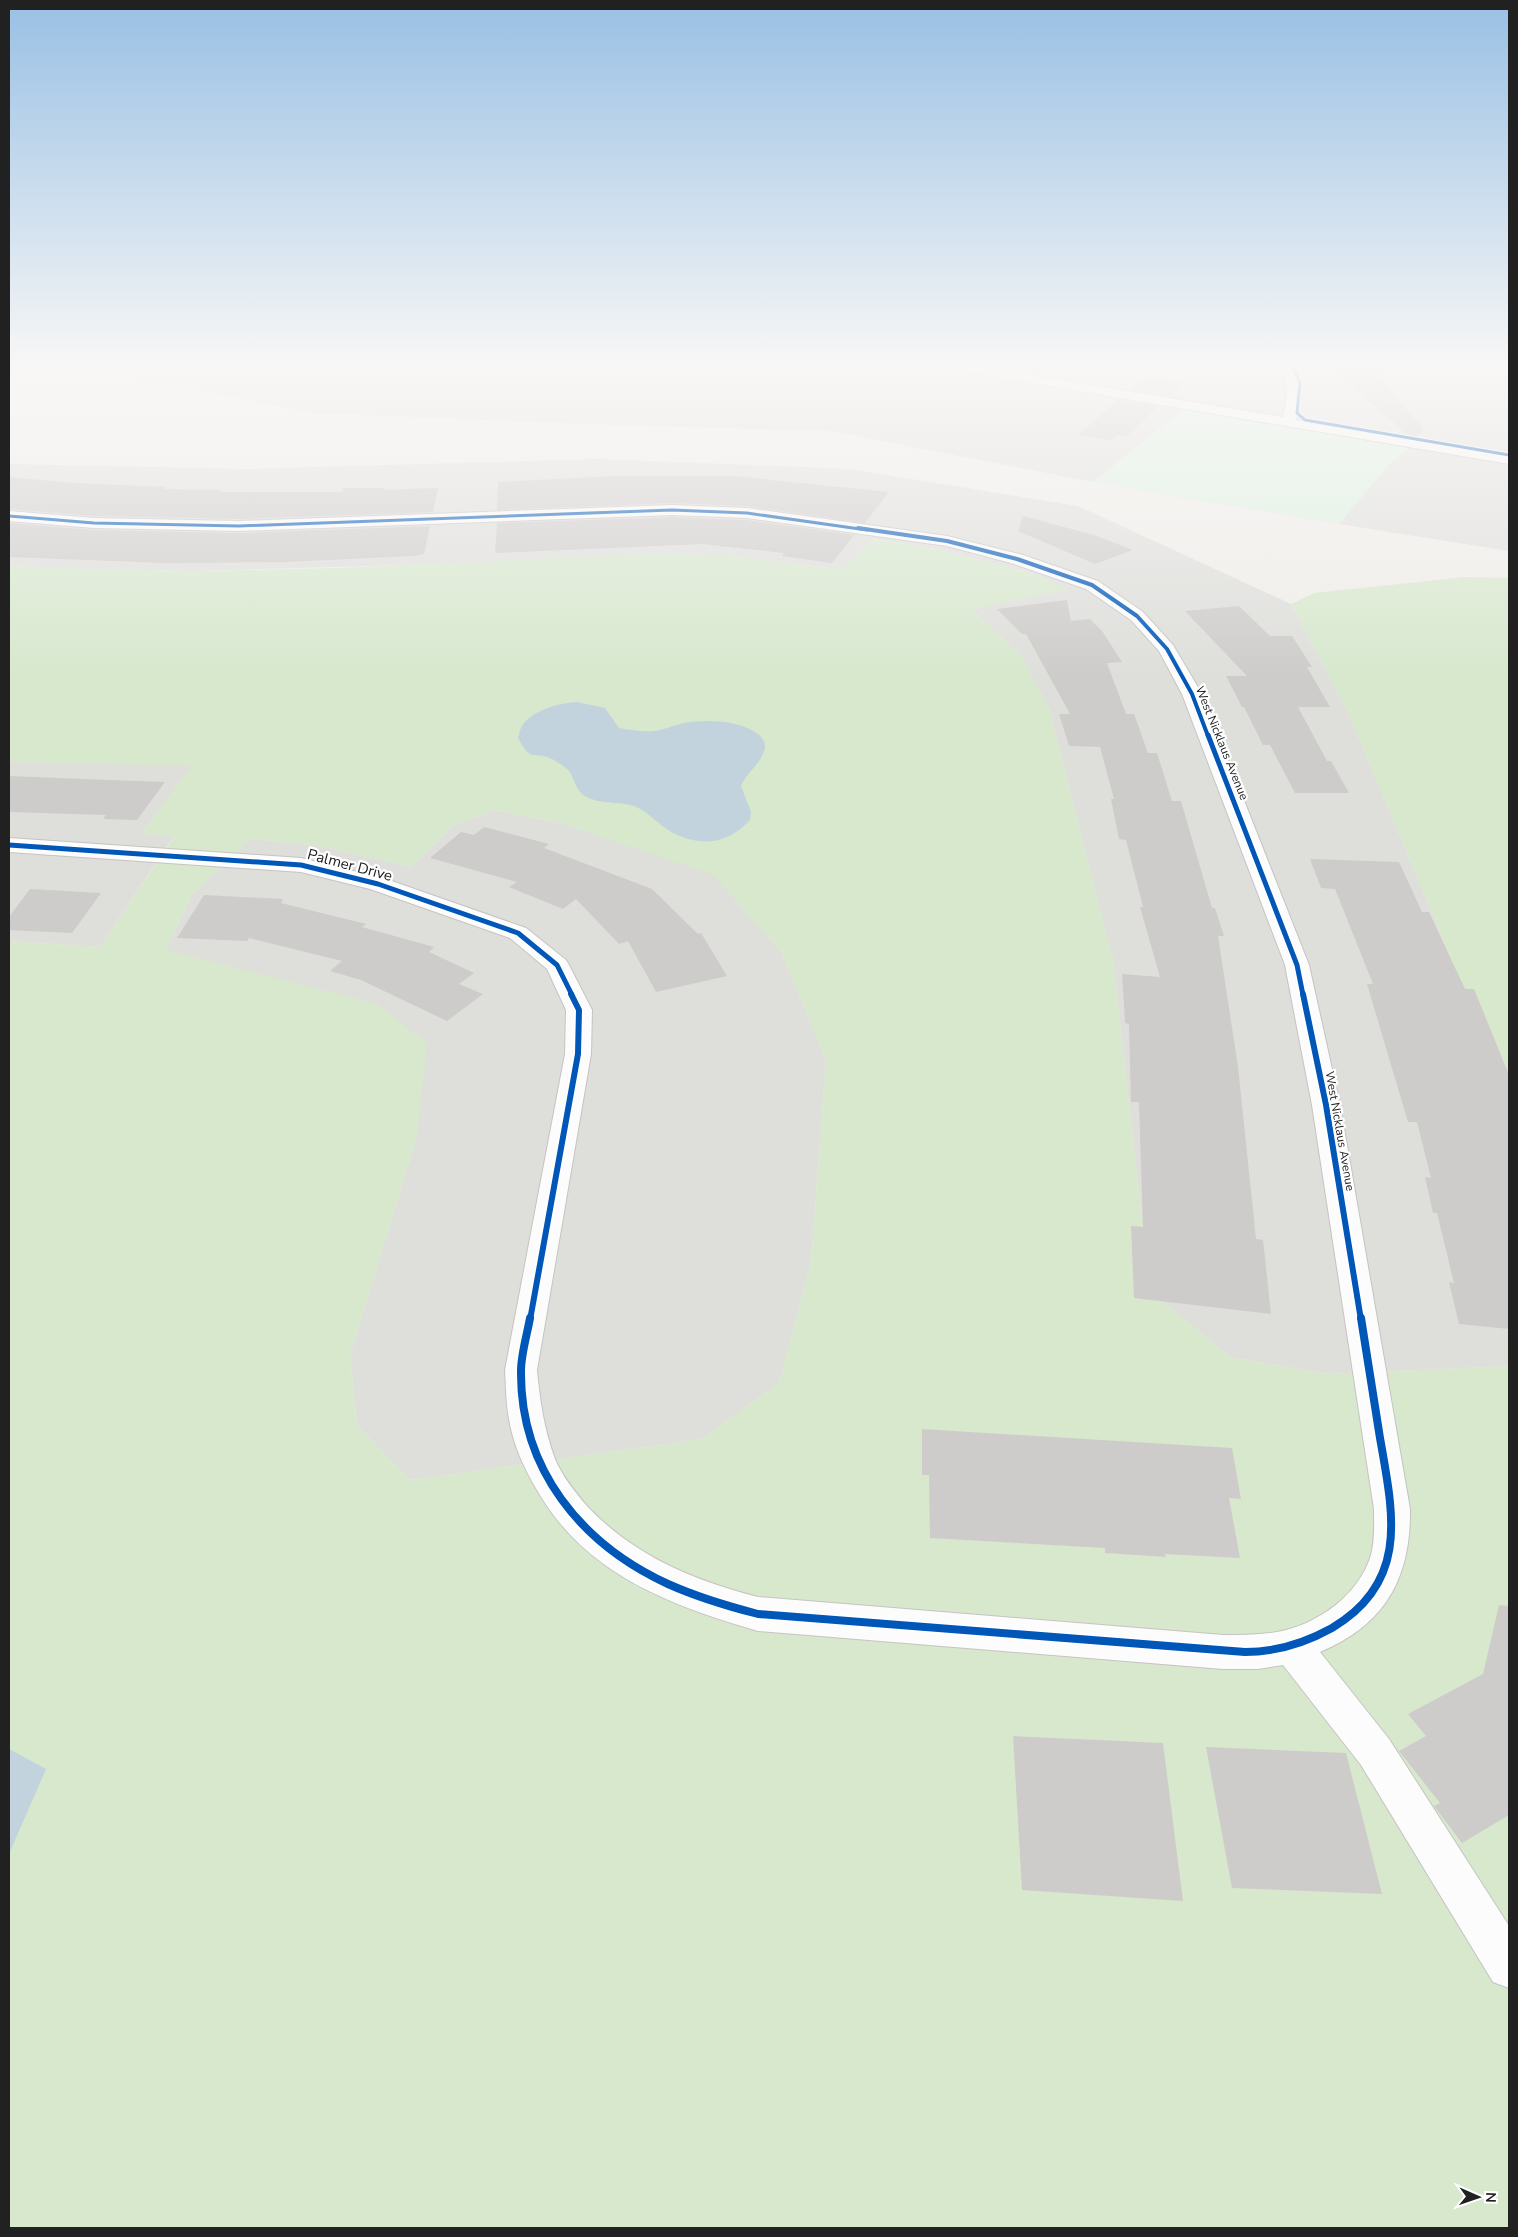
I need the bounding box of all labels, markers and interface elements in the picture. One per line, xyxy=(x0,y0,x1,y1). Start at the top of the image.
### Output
street label: West Nicklaus Avenue xyxy=(1192,684,1252,802)
street label: Palmer Drive xyxy=(305,844,395,886)
street label: West Nicklaus Avenue xyxy=(1322,1070,1358,1192)
north arrow xyxy=(1453,2172,1503,2222)
text: N xyxy=(1481,2192,1500,2203)

